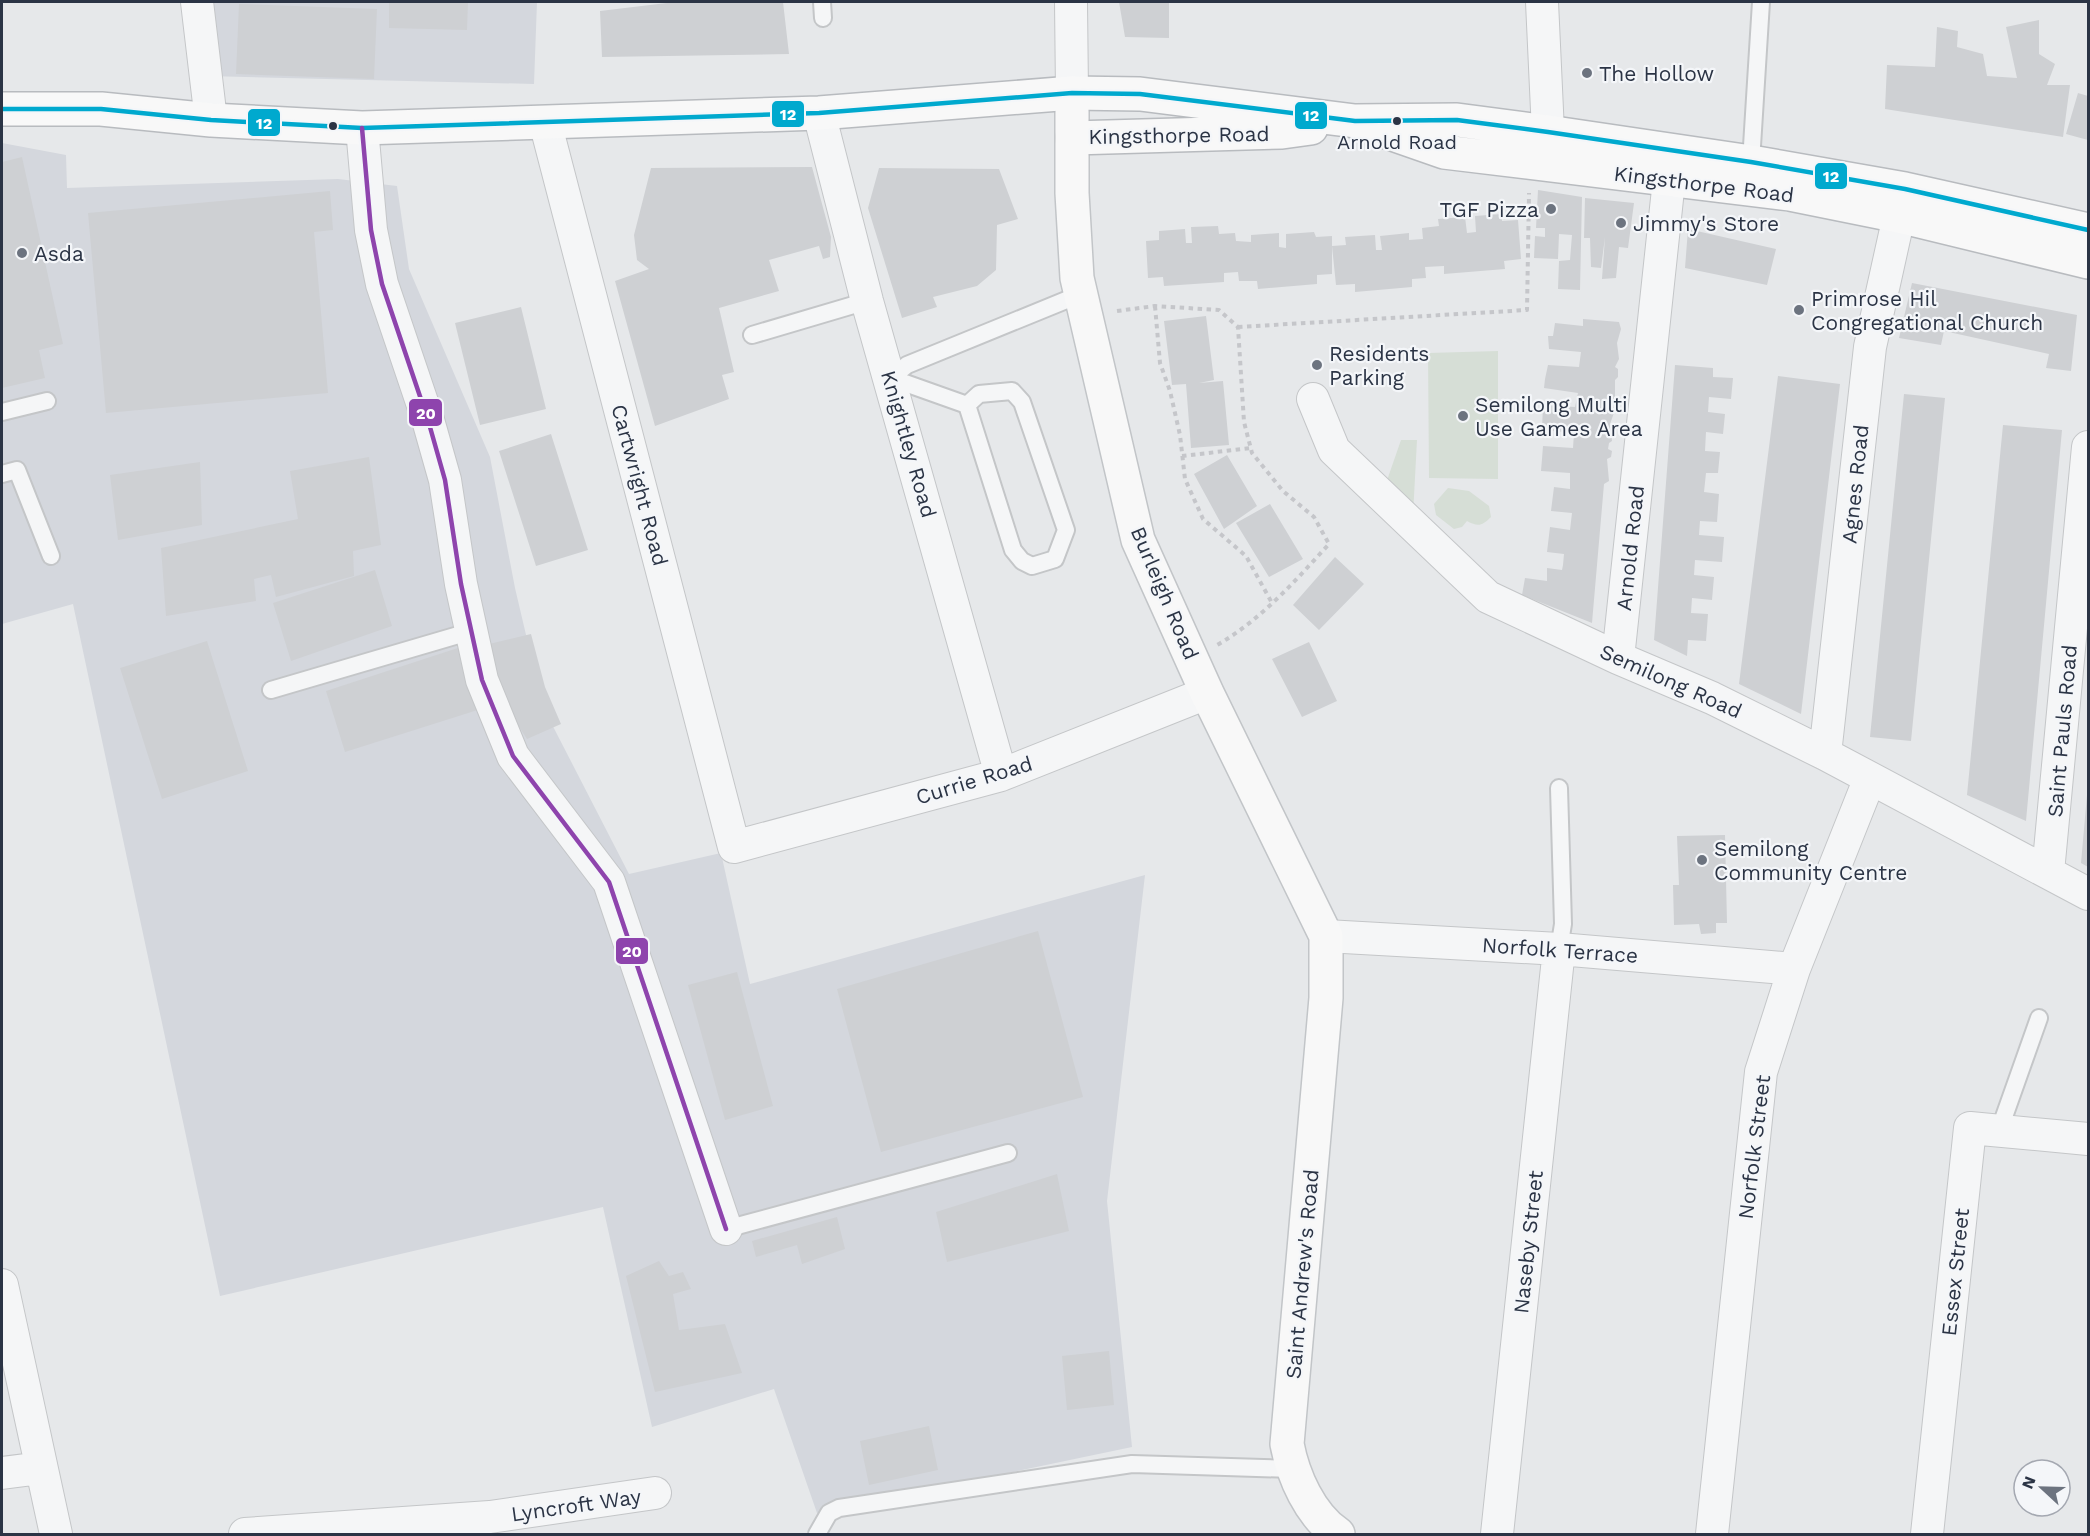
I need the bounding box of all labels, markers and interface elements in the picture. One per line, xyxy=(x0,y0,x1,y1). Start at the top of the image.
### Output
place label: The Hollow xyxy=(1599,61,1714,86)
marker: The Hollow xyxy=(1580,66,1594,80)
line badge: 12 xyxy=(771,100,805,128)
line badge: 12 xyxy=(1294,101,1328,130)
text: 12 xyxy=(780,105,796,124)
text: 12 xyxy=(1303,106,1319,125)
line badge: 12 xyxy=(247,108,281,137)
text: 12 xyxy=(256,114,272,133)
marker: Arnold Road xyxy=(1391,115,1403,127)
unlabelled marker xyxy=(327,120,339,132)
street label: Kingsthorpe Road xyxy=(1088,121,1270,149)
place label: Arnold Road xyxy=(1337,130,1457,154)
street label: Kingsthorpe Road xyxy=(1613,161,1795,207)
line badge: 12 xyxy=(1814,162,1848,190)
text: 12 xyxy=(1823,167,1839,186)
place label: TGF Pizza xyxy=(1439,197,1539,222)
marker: TGF Pizza xyxy=(1544,202,1558,216)
place label: Jimmy's Store xyxy=(1633,211,1779,236)
marker: Jimmy's Store xyxy=(1614,216,1628,230)
place label: Asda xyxy=(34,241,84,266)
marker: Asda xyxy=(15,246,29,260)
place label: Primrose Hil Congregational Church xyxy=(1811,286,2043,335)
marker: Primrose Hil Congregational Church xyxy=(1792,303,1806,317)
place label: Residents Parking xyxy=(1329,341,1429,390)
marker: Residents Parking xyxy=(1310,358,1324,372)
street label: Knightley Road xyxy=(876,368,942,520)
place label: Semilong Multi Use Games Area xyxy=(1475,392,1643,441)
line badge: 20 xyxy=(408,398,443,427)
street label: Cartwright Road xyxy=(606,402,674,568)
text: 20 xyxy=(416,404,436,423)
marker: Semilong Multi Use Games Area xyxy=(1456,409,1470,423)
street label: Agnes Road xyxy=(1836,423,1874,545)
street label: Arnold Road xyxy=(1611,484,1649,612)
street label: Burleigh Road xyxy=(1126,523,1204,663)
street label: Semilong Road xyxy=(1596,639,1746,723)
street label: Saint Pauls Road xyxy=(2042,644,2082,818)
street label: Currie Road xyxy=(913,750,1035,810)
place label: Semilong Community Centre xyxy=(1714,836,1907,885)
marker: Semilong Community Centre xyxy=(1695,853,1709,867)
street label: Norfolk Terrace xyxy=(1481,932,1639,968)
line badge: 20 xyxy=(615,937,649,965)
text: 20 xyxy=(622,942,642,961)
street label: Norfolk Street xyxy=(1733,1073,1775,1221)
street label: Saint Andrew's Road xyxy=(1280,1168,1324,1380)
street label: Naseby Street xyxy=(1508,1169,1548,1315)
street label: Essex Street xyxy=(1936,1207,1974,1337)
north arrow xyxy=(2012,1458,2072,1518)
text: N xyxy=(2018,1474,2040,1492)
street label: Lyncroft Way xyxy=(509,1483,643,1526)

